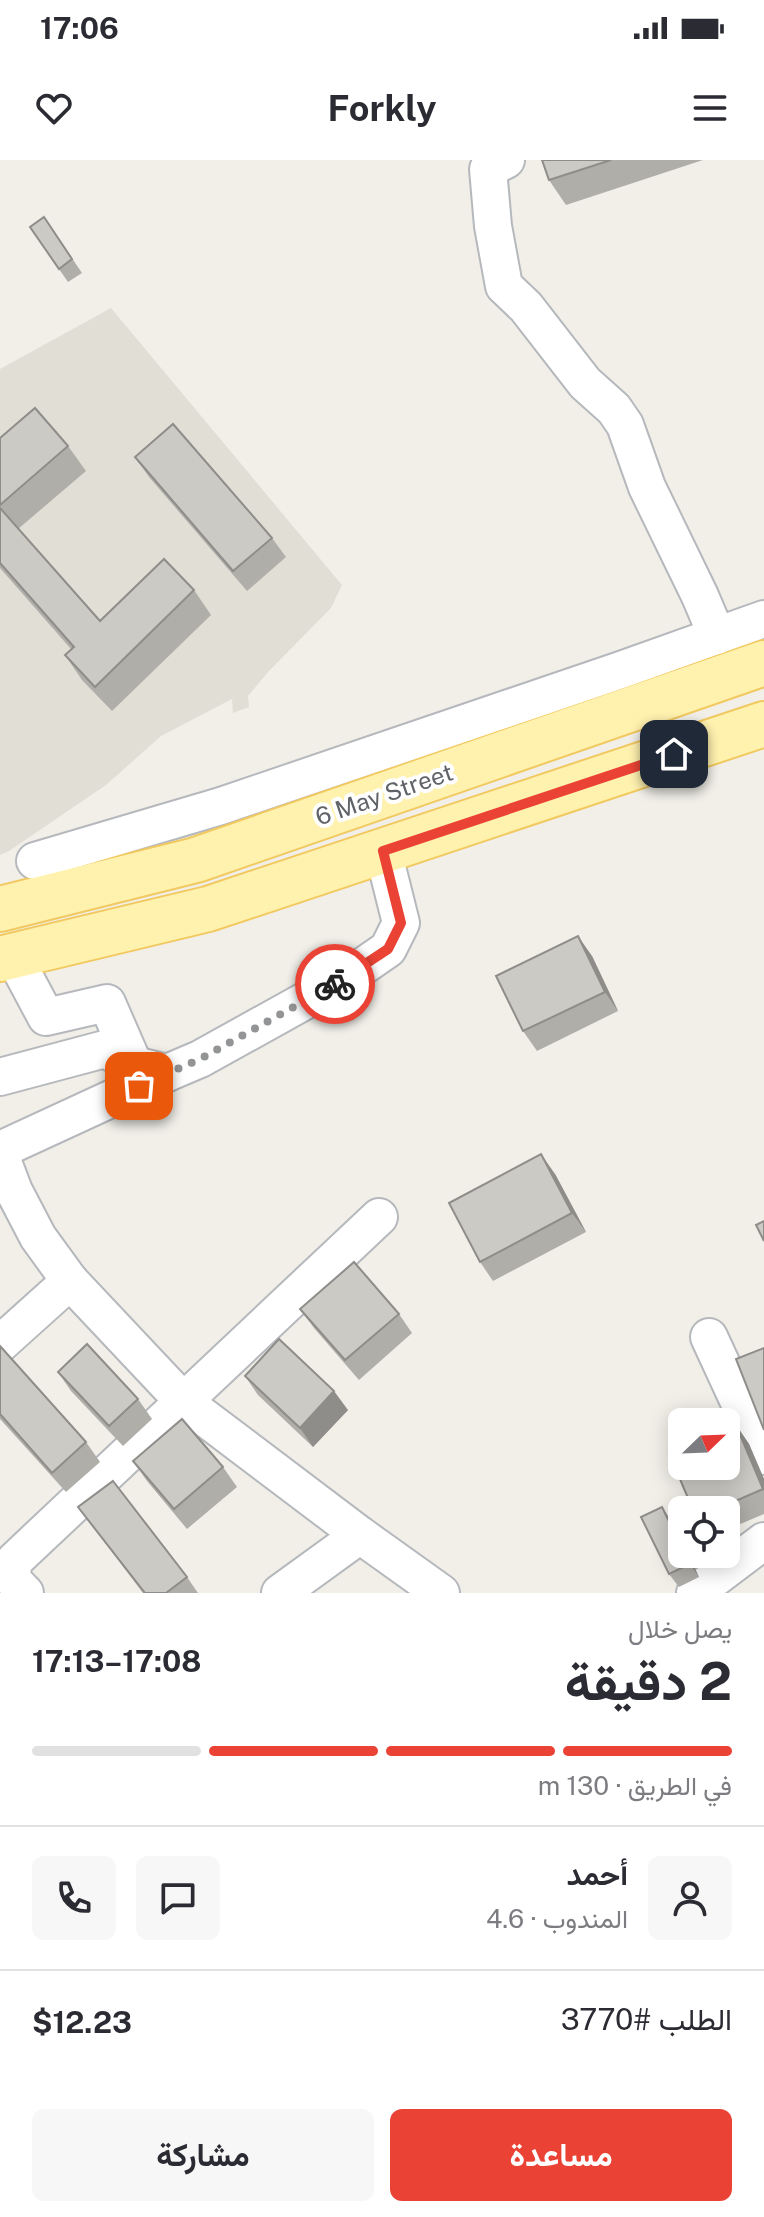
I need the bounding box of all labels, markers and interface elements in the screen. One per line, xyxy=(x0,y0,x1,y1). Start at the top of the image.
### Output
text: 17:06 xyxy=(40,10,119,46)
icon: heart xyxy=(32,86,76,130)
icon: menu xyxy=(688,86,732,130)
text: Forkly xyxy=(328,87,436,129)
pin xyxy=(640,720,708,788)
icon: home xyxy=(652,732,696,776)
street label: 6 May Street xyxy=(312,757,456,831)
courier xyxy=(295,944,375,1024)
icon: bike xyxy=(313,962,357,1006)
pin xyxy=(105,1052,173,1120)
icon: bag xyxy=(117,1064,161,1108)
north arrow xyxy=(668,1408,740,1480)
map controls xyxy=(668,1408,740,1568)
button: locate xyxy=(668,1496,740,1568)
text: يصل خلال xyxy=(628,1613,732,1644)
text: 17:08–17:13 xyxy=(32,1643,201,1679)
text: 2 دقيقة xyxy=(565,1651,732,1712)
text: في الطريق · 130 m xyxy=(538,1770,732,1801)
button: phone xyxy=(32,1856,116,1940)
button: chat xyxy=(136,1856,220,1940)
text: أحمد xyxy=(566,1856,628,1892)
button: person xyxy=(648,1856,732,1940)
text: المندوب · 4.6 xyxy=(486,1903,628,1934)
text: الطلب #3770 xyxy=(561,2001,732,2037)
text: $12.23 xyxy=(32,2004,132,2040)
button: مشاركة xyxy=(32,2109,374,2201)
button: مساعدة xyxy=(390,2109,732,2201)

